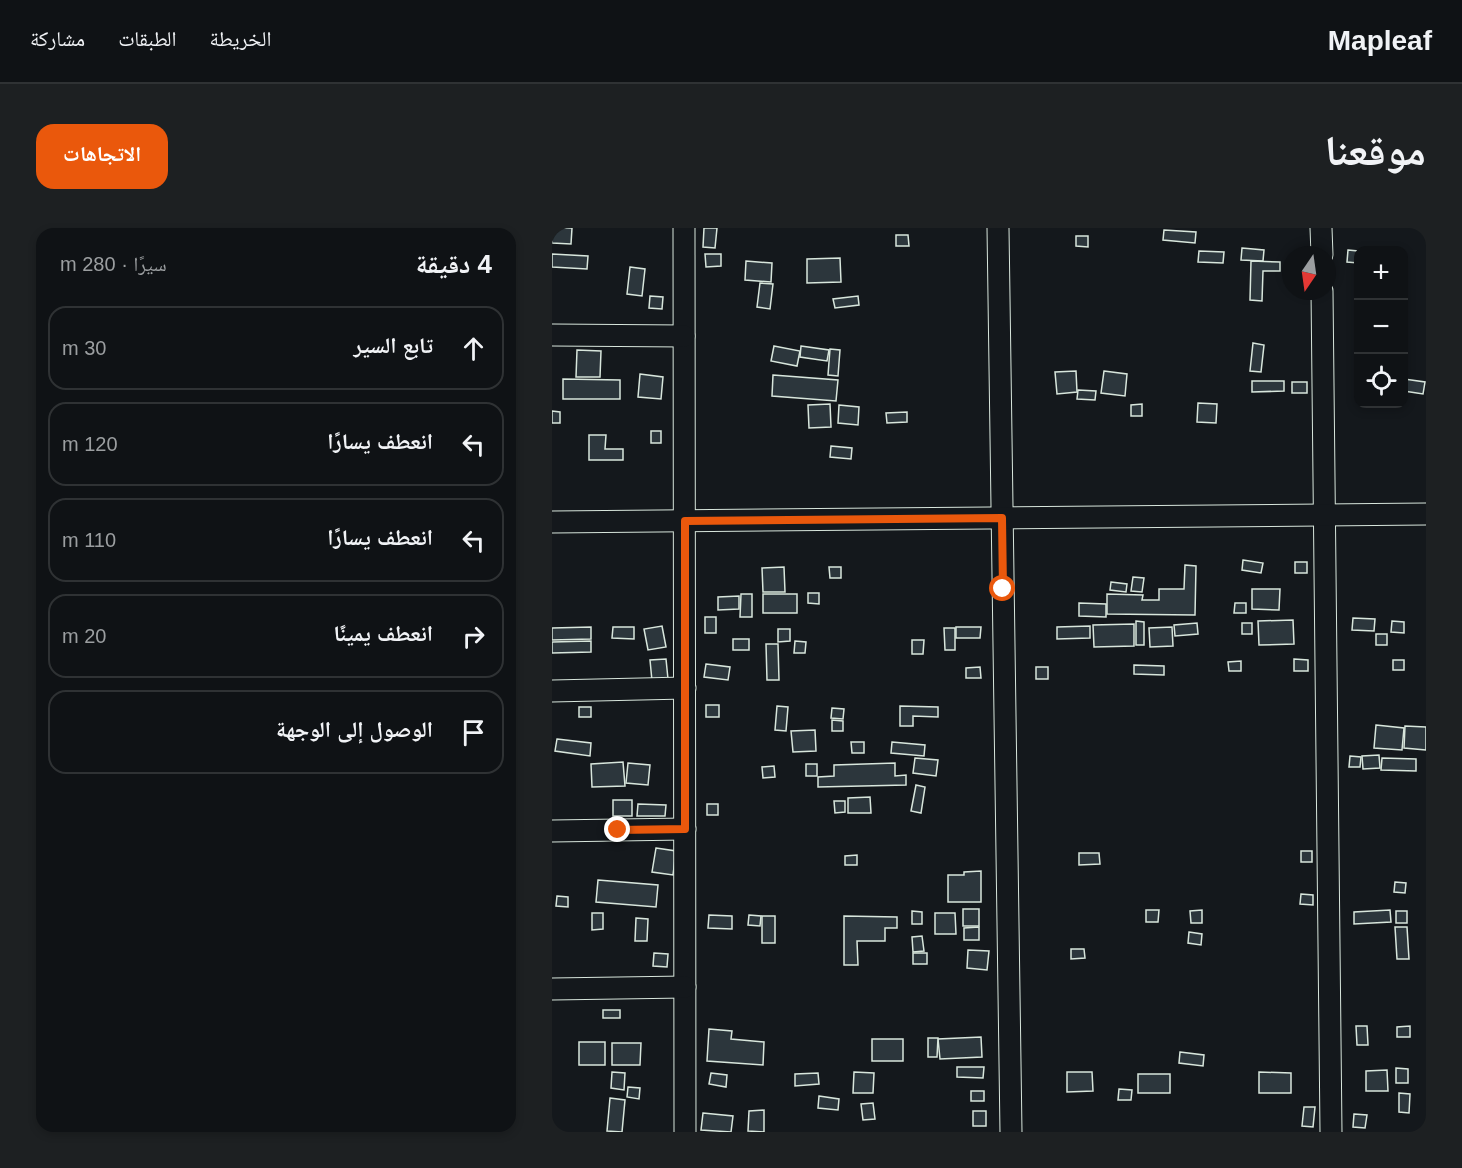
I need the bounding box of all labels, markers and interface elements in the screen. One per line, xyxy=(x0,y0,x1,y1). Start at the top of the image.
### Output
text: Mapleaf xyxy=(1328,25,1432,56)
text: مشاركة xyxy=(30,27,85,50)
text: الطبقات xyxy=(118,27,177,50)
text: الخريطة xyxy=(210,27,271,50)
button: الاتجاهات xyxy=(36,124,168,189)
text: موقعنا xyxy=(1325,127,1426,174)
north arrow xyxy=(1282,246,1336,300)
map controls xyxy=(1354,246,1408,408)
button: + xyxy=(1354,246,1408,300)
text: 4 دقيقة xyxy=(416,249,492,279)
text: سيرًا · 280 m xyxy=(60,253,167,275)
button: − xyxy=(1354,300,1408,354)
icon: ahead xyxy=(457,332,490,365)
text: تابع السير xyxy=(353,333,433,358)
text: 30 m xyxy=(62,337,106,359)
button: locate xyxy=(1354,354,1408,408)
icon: left xyxy=(457,428,490,461)
text: انعطف يسارًا xyxy=(327,429,433,454)
text: 120 m xyxy=(62,433,118,455)
icon: left xyxy=(457,524,490,557)
text: انعطف يسارًا xyxy=(327,525,433,550)
text: 110 m xyxy=(62,529,116,551)
route start xyxy=(989,575,1015,601)
icon: right xyxy=(457,620,490,653)
text: انعطف يمينًا xyxy=(334,621,433,646)
text: 20 m xyxy=(62,625,106,647)
icon: arrive xyxy=(457,716,490,749)
text: الوصول إلى الوجهة xyxy=(276,717,433,742)
route end xyxy=(604,816,630,842)

